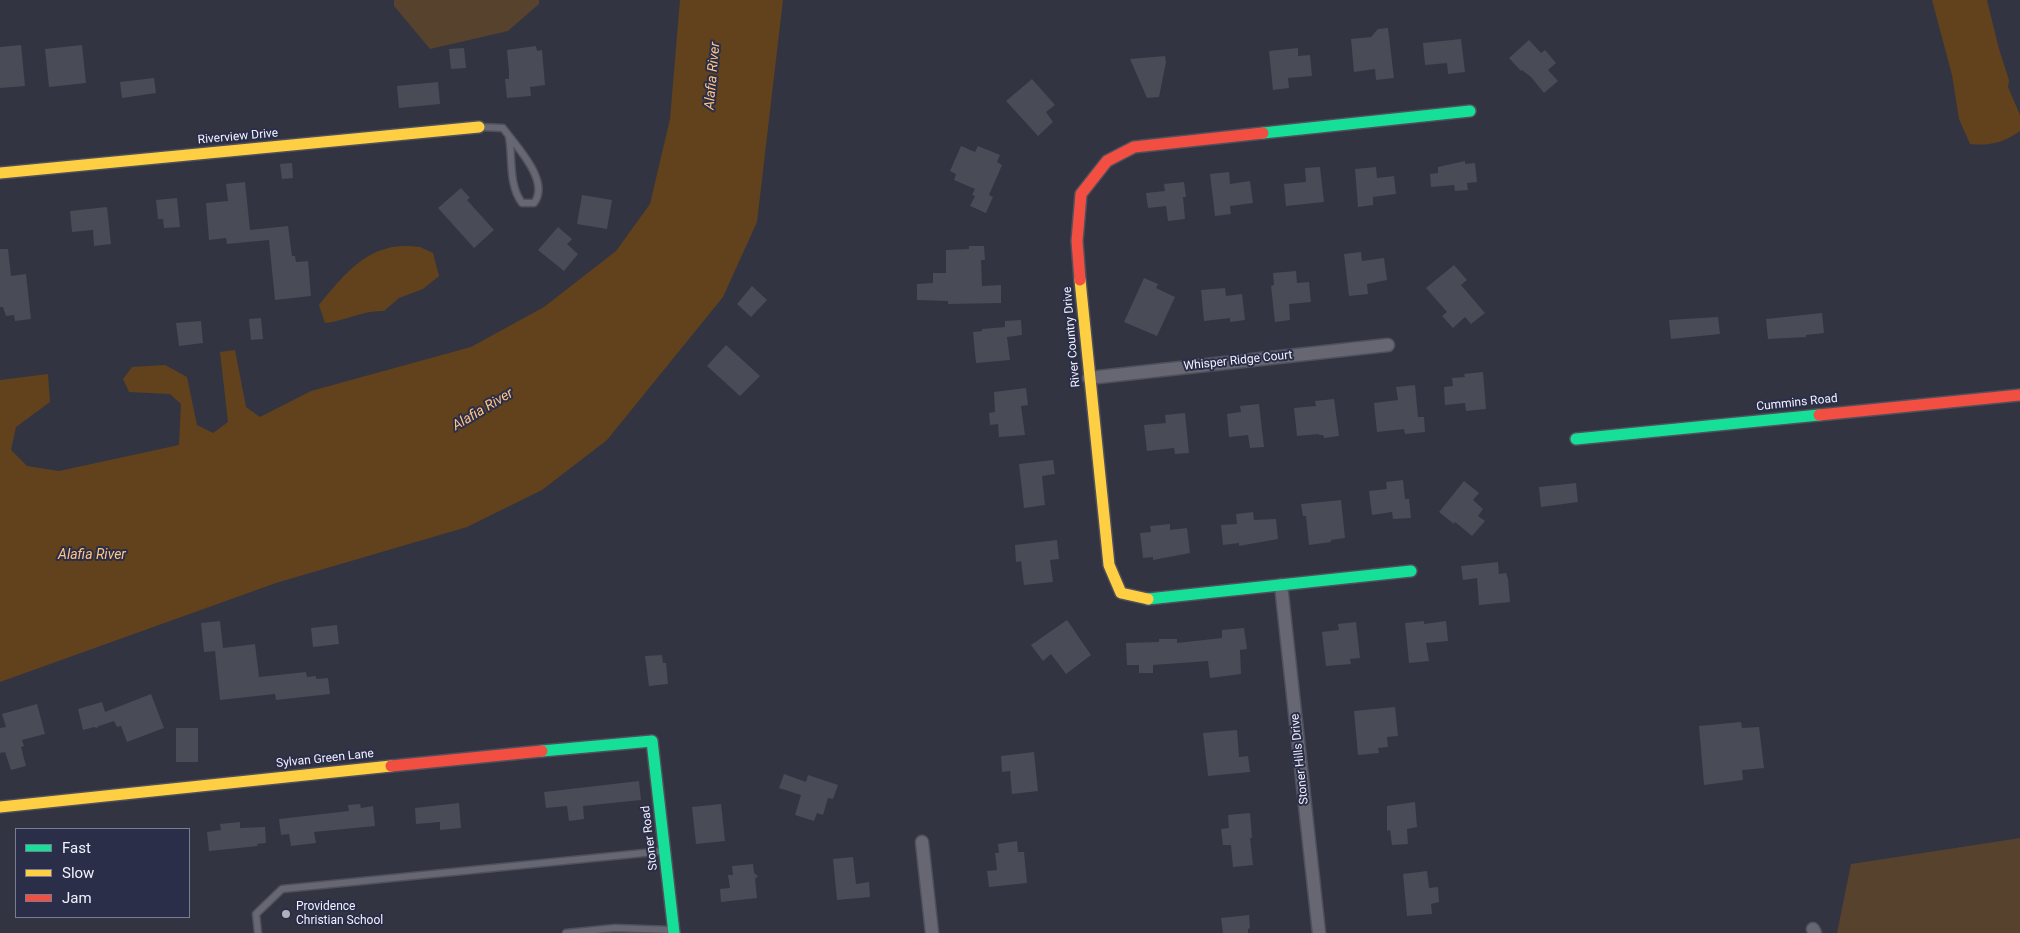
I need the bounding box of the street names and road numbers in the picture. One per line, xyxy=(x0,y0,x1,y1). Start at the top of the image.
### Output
street label: Riverview Drive xyxy=(197,126,279,148)
street label: River Country Drive xyxy=(1060,286,1084,388)
street label: Whisper Ridge Court xyxy=(1183,348,1293,374)
street label: Cummins Road xyxy=(1756,392,1838,414)
street label: Stoner Hills Drive xyxy=(1288,713,1312,805)
street label: Sylvan Green Lane xyxy=(276,747,374,771)
street label: Stoner Road xyxy=(639,805,661,871)

